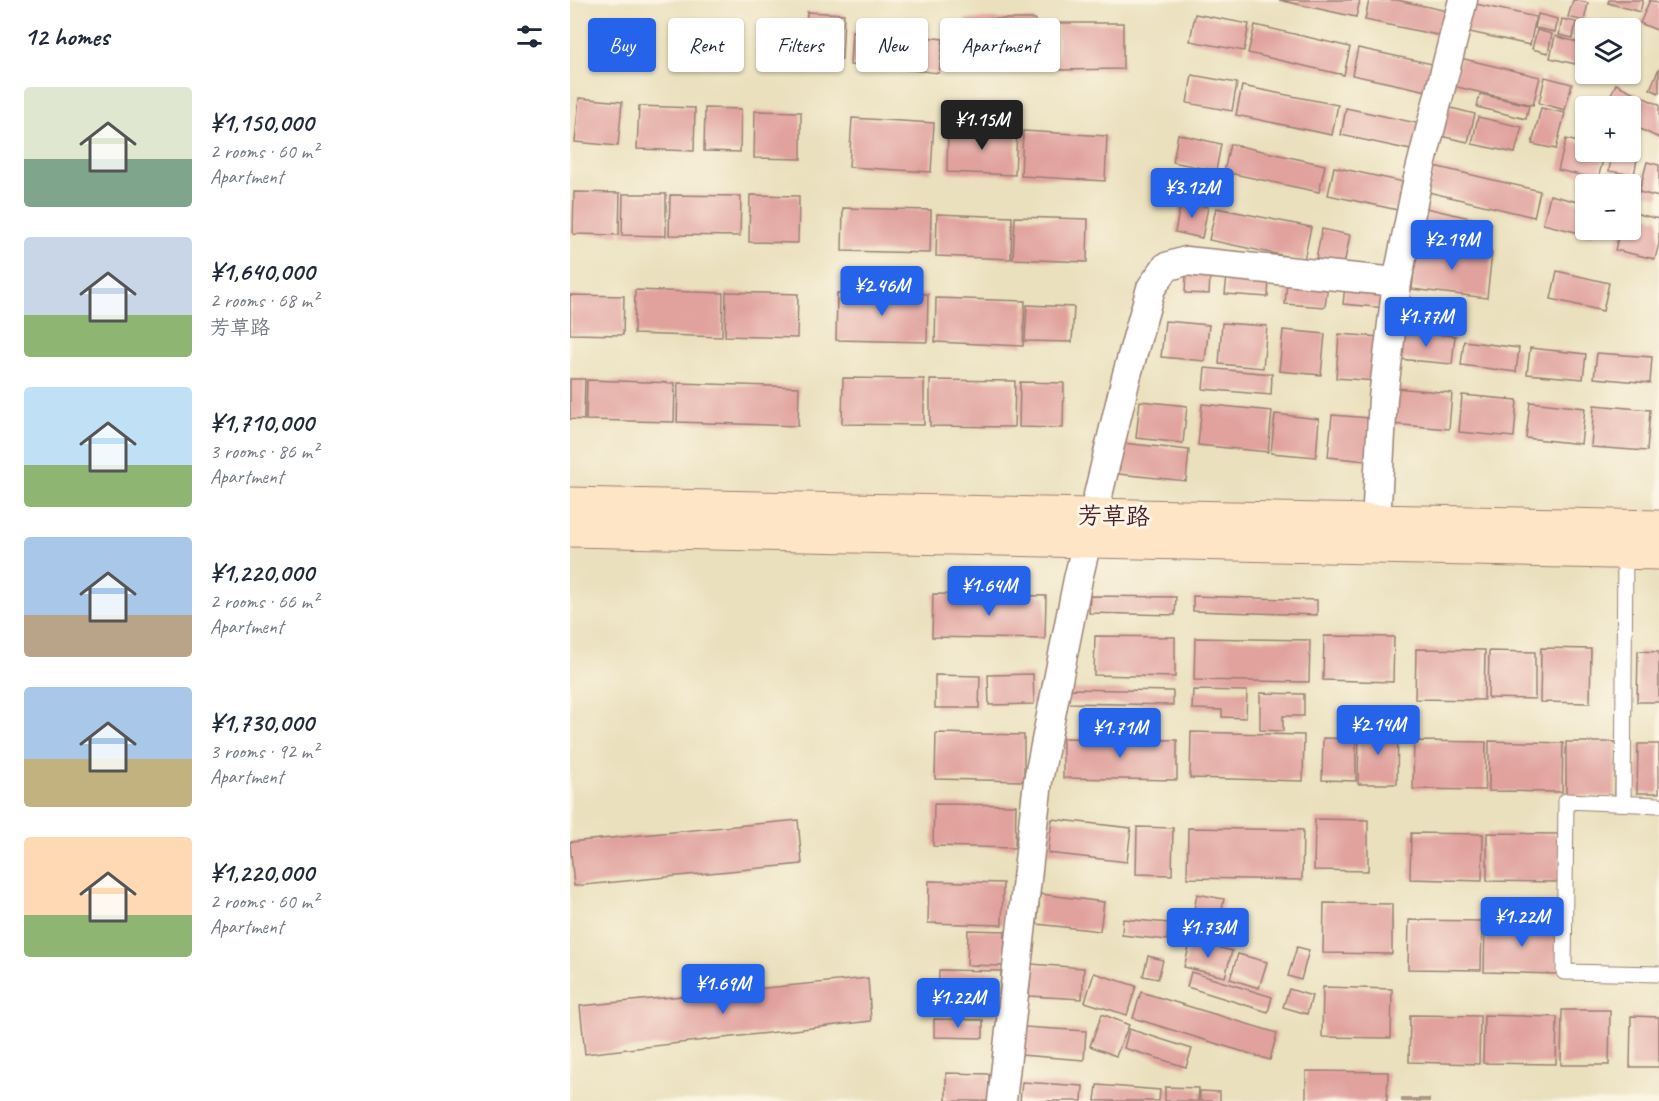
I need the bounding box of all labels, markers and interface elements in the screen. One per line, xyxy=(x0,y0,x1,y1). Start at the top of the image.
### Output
chip: Buy xyxy=(588,18,656,72)
chip: Rent xyxy=(668,18,744,72)
chip: Filters xyxy=(756,18,844,72)
chip: New xyxy=(856,18,928,72)
chip: Apartment xyxy=(940,18,1060,72)
map controls xyxy=(1575,18,1641,240)
button: layers xyxy=(1575,18,1641,84)
text: 12 homes xyxy=(24,20,109,53)
icon: filters xyxy=(513,20,546,53)
button: + xyxy=(1575,96,1641,162)
pin: ¥1.15M xyxy=(933,100,1031,151)
text: ¥1,150,000 xyxy=(210,106,313,139)
text: ¥1.15M xyxy=(955,107,1009,132)
icon: home xyxy=(72,111,144,183)
text: 2 rooms · 60 m² xyxy=(210,139,318,164)
text: Apartment xyxy=(210,164,283,189)
pin: ¥3.12M xyxy=(1143,168,1241,219)
button: − xyxy=(1575,174,1641,240)
text: ¥3.12M xyxy=(1165,175,1219,200)
pin: ¥2.19M xyxy=(1403,220,1501,271)
text: ¥2.19M xyxy=(1425,227,1479,252)
text: ¥1,640,000 xyxy=(210,255,314,288)
icon: home xyxy=(72,261,144,333)
pin: ¥2.46M xyxy=(833,266,931,317)
text: ¥2.46M xyxy=(855,273,909,298)
text: 2 rooms · 68 m² xyxy=(210,288,318,313)
pin: ¥1.77M xyxy=(1377,297,1475,348)
text: ¥1.77M xyxy=(1399,304,1453,329)
text: 芳草路 xyxy=(210,315,270,340)
text: ¥1,710,000 xyxy=(210,406,314,439)
icon: home xyxy=(72,411,144,483)
text: 3 rooms · 86 m² xyxy=(210,439,318,464)
text: Apartment xyxy=(210,464,283,489)
street label: 芳草路 xyxy=(1078,500,1150,532)
text: ¥1,220,000 xyxy=(210,556,314,589)
icon: home xyxy=(72,561,144,633)
pin: ¥1.64M xyxy=(940,566,1038,617)
text: ¥1.64M xyxy=(962,573,1016,598)
text: 2 rooms · 66 m² xyxy=(210,589,318,614)
text: Apartment xyxy=(210,614,283,639)
pin: ¥2.14M xyxy=(1329,705,1427,756)
text: ¥1,730,000 xyxy=(210,706,314,739)
pin: ¥1.71M xyxy=(1071,708,1169,759)
icon: home xyxy=(72,711,144,783)
text: ¥2.14M xyxy=(1351,712,1405,737)
text: ¥1.71M xyxy=(1093,715,1147,740)
text: 3 rooms · 92 m² xyxy=(210,739,318,764)
text: Apartment xyxy=(210,764,283,789)
text: ¥1,220,000 xyxy=(210,856,314,889)
icon: home xyxy=(72,861,144,933)
text: 2 rooms · 60 m² xyxy=(210,889,318,914)
pin: ¥1.22M xyxy=(1473,897,1571,948)
text: ¥1.22M xyxy=(1495,904,1549,929)
pin: ¥1.73M xyxy=(1159,908,1257,959)
text: Apartment xyxy=(210,914,283,939)
text: ¥1.73M xyxy=(1181,915,1235,940)
pin: ¥1.69M xyxy=(674,964,772,1015)
text: ¥1.69M xyxy=(696,971,750,996)
pin: ¥1.22M xyxy=(909,978,1007,1029)
text: ¥1.22M xyxy=(931,985,985,1010)

